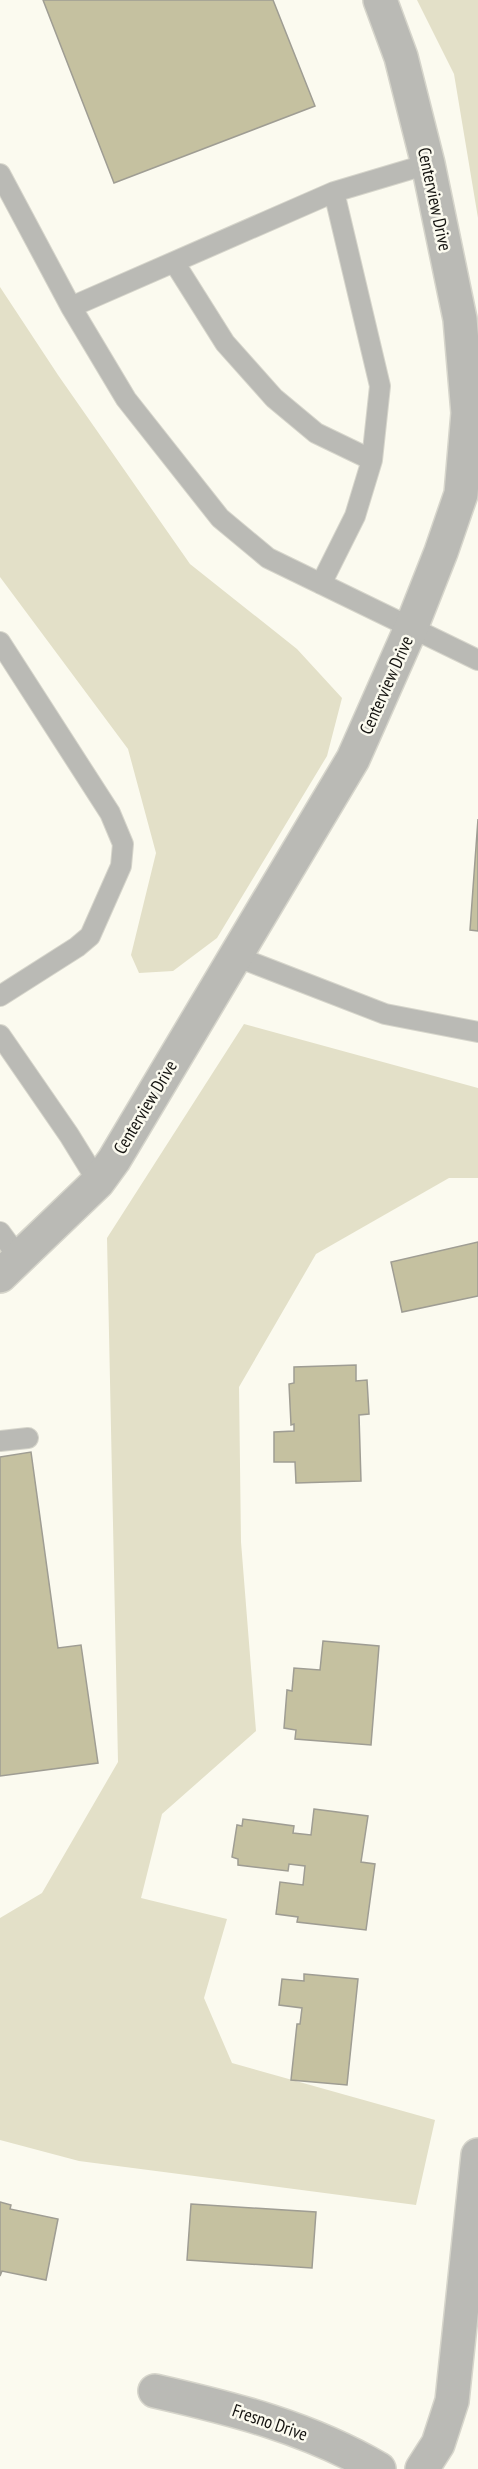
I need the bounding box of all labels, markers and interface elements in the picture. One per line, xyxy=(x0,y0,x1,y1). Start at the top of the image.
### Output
street label: Centerview Drive xyxy=(413,145,457,253)
street label: Centerview Drive xyxy=(354,632,418,738)
street label: Centerview Drive xyxy=(108,1056,182,1158)
street label: Fresno Drive xyxy=(229,2398,311,2446)

